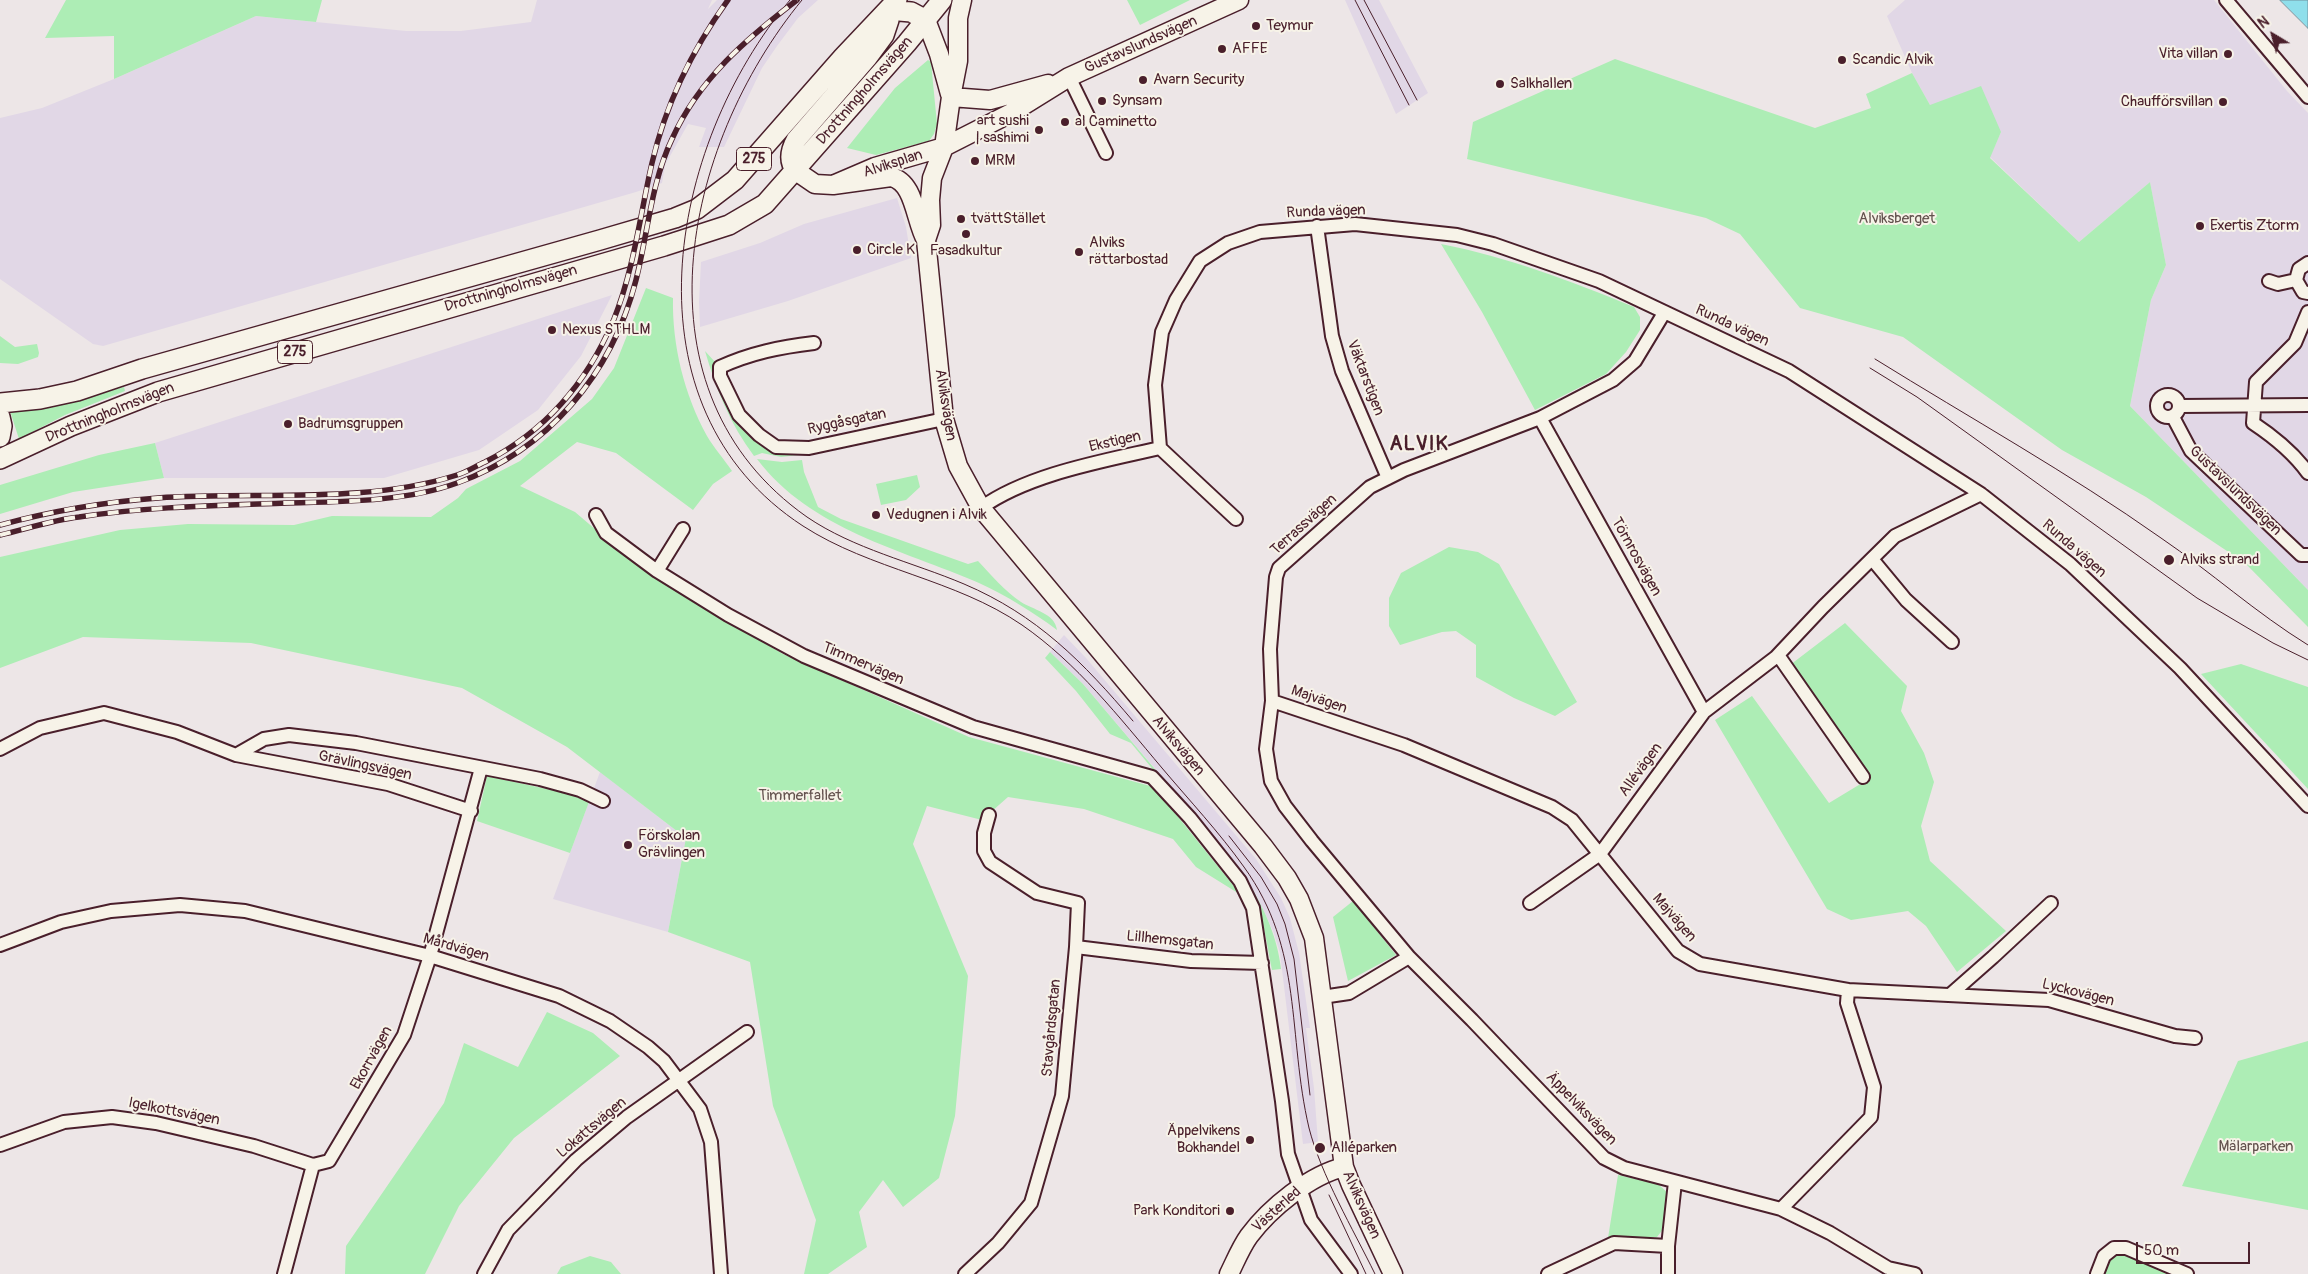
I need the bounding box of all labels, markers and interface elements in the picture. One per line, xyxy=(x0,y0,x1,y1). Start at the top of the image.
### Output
north arrow xyxy=(2248,10,2298,60)
street label: Gustavslundsvägen xyxy=(1082,12,1200,78)
text: N xyxy=(2255,13,2273,32)
place label: Teymur xyxy=(1266,17,1313,35)
marker: Teymur xyxy=(1250,20,1262,32)
street label: Drottningholmsvägen xyxy=(813,33,917,149)
place label: AFFE xyxy=(1232,40,1268,58)
marker: AFFE xyxy=(1216,43,1228,55)
place label: Vita villan xyxy=(2158,45,2218,63)
marker: Vita villan xyxy=(2222,48,2234,60)
place label: Scandic Alvik xyxy=(1852,51,1933,69)
marker: Scandic Alvik xyxy=(1836,54,1848,66)
place label: Avarn Security xyxy=(1153,71,1244,89)
marker: Avarn Security xyxy=(1137,74,1149,86)
place label: Salkhallen xyxy=(1510,75,1572,93)
marker: Salkhallen xyxy=(1494,78,1506,90)
place label: Synsam xyxy=(1112,92,1162,110)
place label: Chaufförsvillan xyxy=(2121,93,2213,111)
marker: Synsam xyxy=(1096,95,1108,107)
marker: Chaufförsvillan xyxy=(2217,96,2229,108)
place label: art sushi | sashimi xyxy=(975,112,1029,147)
place label: al Caminetto xyxy=(1075,113,1157,131)
marker: al Caminetto xyxy=(1059,116,1071,128)
marker: art sushi | sashimi xyxy=(1033,124,1045,136)
street label: Alviksplan xyxy=(861,146,925,182)
road number: 275 xyxy=(736,148,772,170)
place label: MRM xyxy=(985,152,1015,170)
marker: MRM xyxy=(969,155,981,167)
street label: Runda vägen xyxy=(1286,202,1366,222)
place label: tvättStället xyxy=(971,210,1046,228)
park label: Alviksberget xyxy=(1859,210,1935,228)
marker: tvättStället xyxy=(955,213,967,225)
place label: Exertis Ztorm xyxy=(2210,217,2299,235)
marker: Exertis Ztorm xyxy=(2194,220,2206,232)
marker: Fasadkultur xyxy=(960,228,972,240)
place label: Alviks rättarbostad xyxy=(1089,234,1168,269)
place label: Circle K xyxy=(867,241,915,259)
place label: Fasadkultur xyxy=(930,242,1002,260)
marker: Circle K xyxy=(851,244,863,256)
marker: Alviks rättarbostad xyxy=(1073,246,1085,258)
street label: Drottningholmsvägen xyxy=(443,261,579,317)
street label: Runda vägen xyxy=(1692,301,1772,351)
place label: Nexus STHLM xyxy=(562,321,650,339)
marker: Nexus STHLM xyxy=(546,324,558,336)
street label: Väktarstigen xyxy=(1342,338,1388,418)
road number: 275 xyxy=(278,341,312,364)
street label: Alviksvägen xyxy=(930,368,960,442)
street label: Drottningholmsvägen xyxy=(43,379,177,447)
street label: Ryggåsgatan xyxy=(806,405,888,439)
place label: Badrumsgruppen xyxy=(298,415,403,433)
marker: Badrumsgruppen xyxy=(282,418,294,430)
street label: Ekstigen xyxy=(1087,427,1143,457)
district label: ALVIK xyxy=(1389,433,1449,457)
street label: Gustavslundsvägen xyxy=(2185,442,2285,540)
street label: Terrassvägen xyxy=(1267,491,1341,559)
place label: Vedugnen i Alvik xyxy=(886,506,987,524)
marker: Vedugnen i Alvik xyxy=(870,509,882,521)
street label: Törnrosvägen xyxy=(1607,514,1665,600)
street label: Runda vägen xyxy=(2038,516,2110,582)
place label: Alviks strand xyxy=(2180,551,2259,569)
marker: Alviks strand xyxy=(2162,553,2176,567)
street label: Timmervägen xyxy=(819,639,907,689)
street label: Majvägen xyxy=(1289,682,1349,718)
street label: Alviksvägen xyxy=(1148,712,1208,780)
street label: Allévägen xyxy=(1616,740,1666,800)
street label: Grävlingsvägen xyxy=(317,747,413,785)
park label: Timmerfallet xyxy=(758,787,842,805)
place label: Förskolan Grävlingen xyxy=(638,827,705,862)
marker: Förskolan Grävlingen xyxy=(622,839,634,851)
street label: Majvägen xyxy=(1648,890,1700,946)
street label: Lillhemsgatan xyxy=(1126,927,1214,955)
street label: Mårdvägen xyxy=(421,930,491,966)
street label: Lyckovägen xyxy=(2040,975,2116,1011)
street label: Stavgårdsgatan xyxy=(1039,978,1065,1078)
street label: Ekorrvägen xyxy=(347,1023,397,1093)
street label: Äppelviksvägen xyxy=(1542,1069,1620,1149)
street label: Igelkottsvägen xyxy=(127,1094,221,1130)
street label: Lokattsvägen xyxy=(554,1094,630,1162)
place label: Äppelvikens Bokhandel xyxy=(1167,1122,1240,1157)
marker: Äppelvikens Bokhandel xyxy=(1244,1134,1256,1146)
park label: Mälarparken xyxy=(2218,1138,2294,1156)
place label: Alléparken xyxy=(1331,1139,1397,1157)
marker: Alléparken xyxy=(1313,1141,1327,1155)
street label: Alviksvägen xyxy=(1338,1168,1384,1242)
street label: Västerled xyxy=(1249,1183,1305,1237)
place label: Park Konditori xyxy=(1133,1202,1220,1220)
marker: Park Konditori xyxy=(1224,1205,1236,1217)
scale bar xyxy=(2138,1232,2252,1264)
text: 50 m xyxy=(2144,1241,2179,1260)

